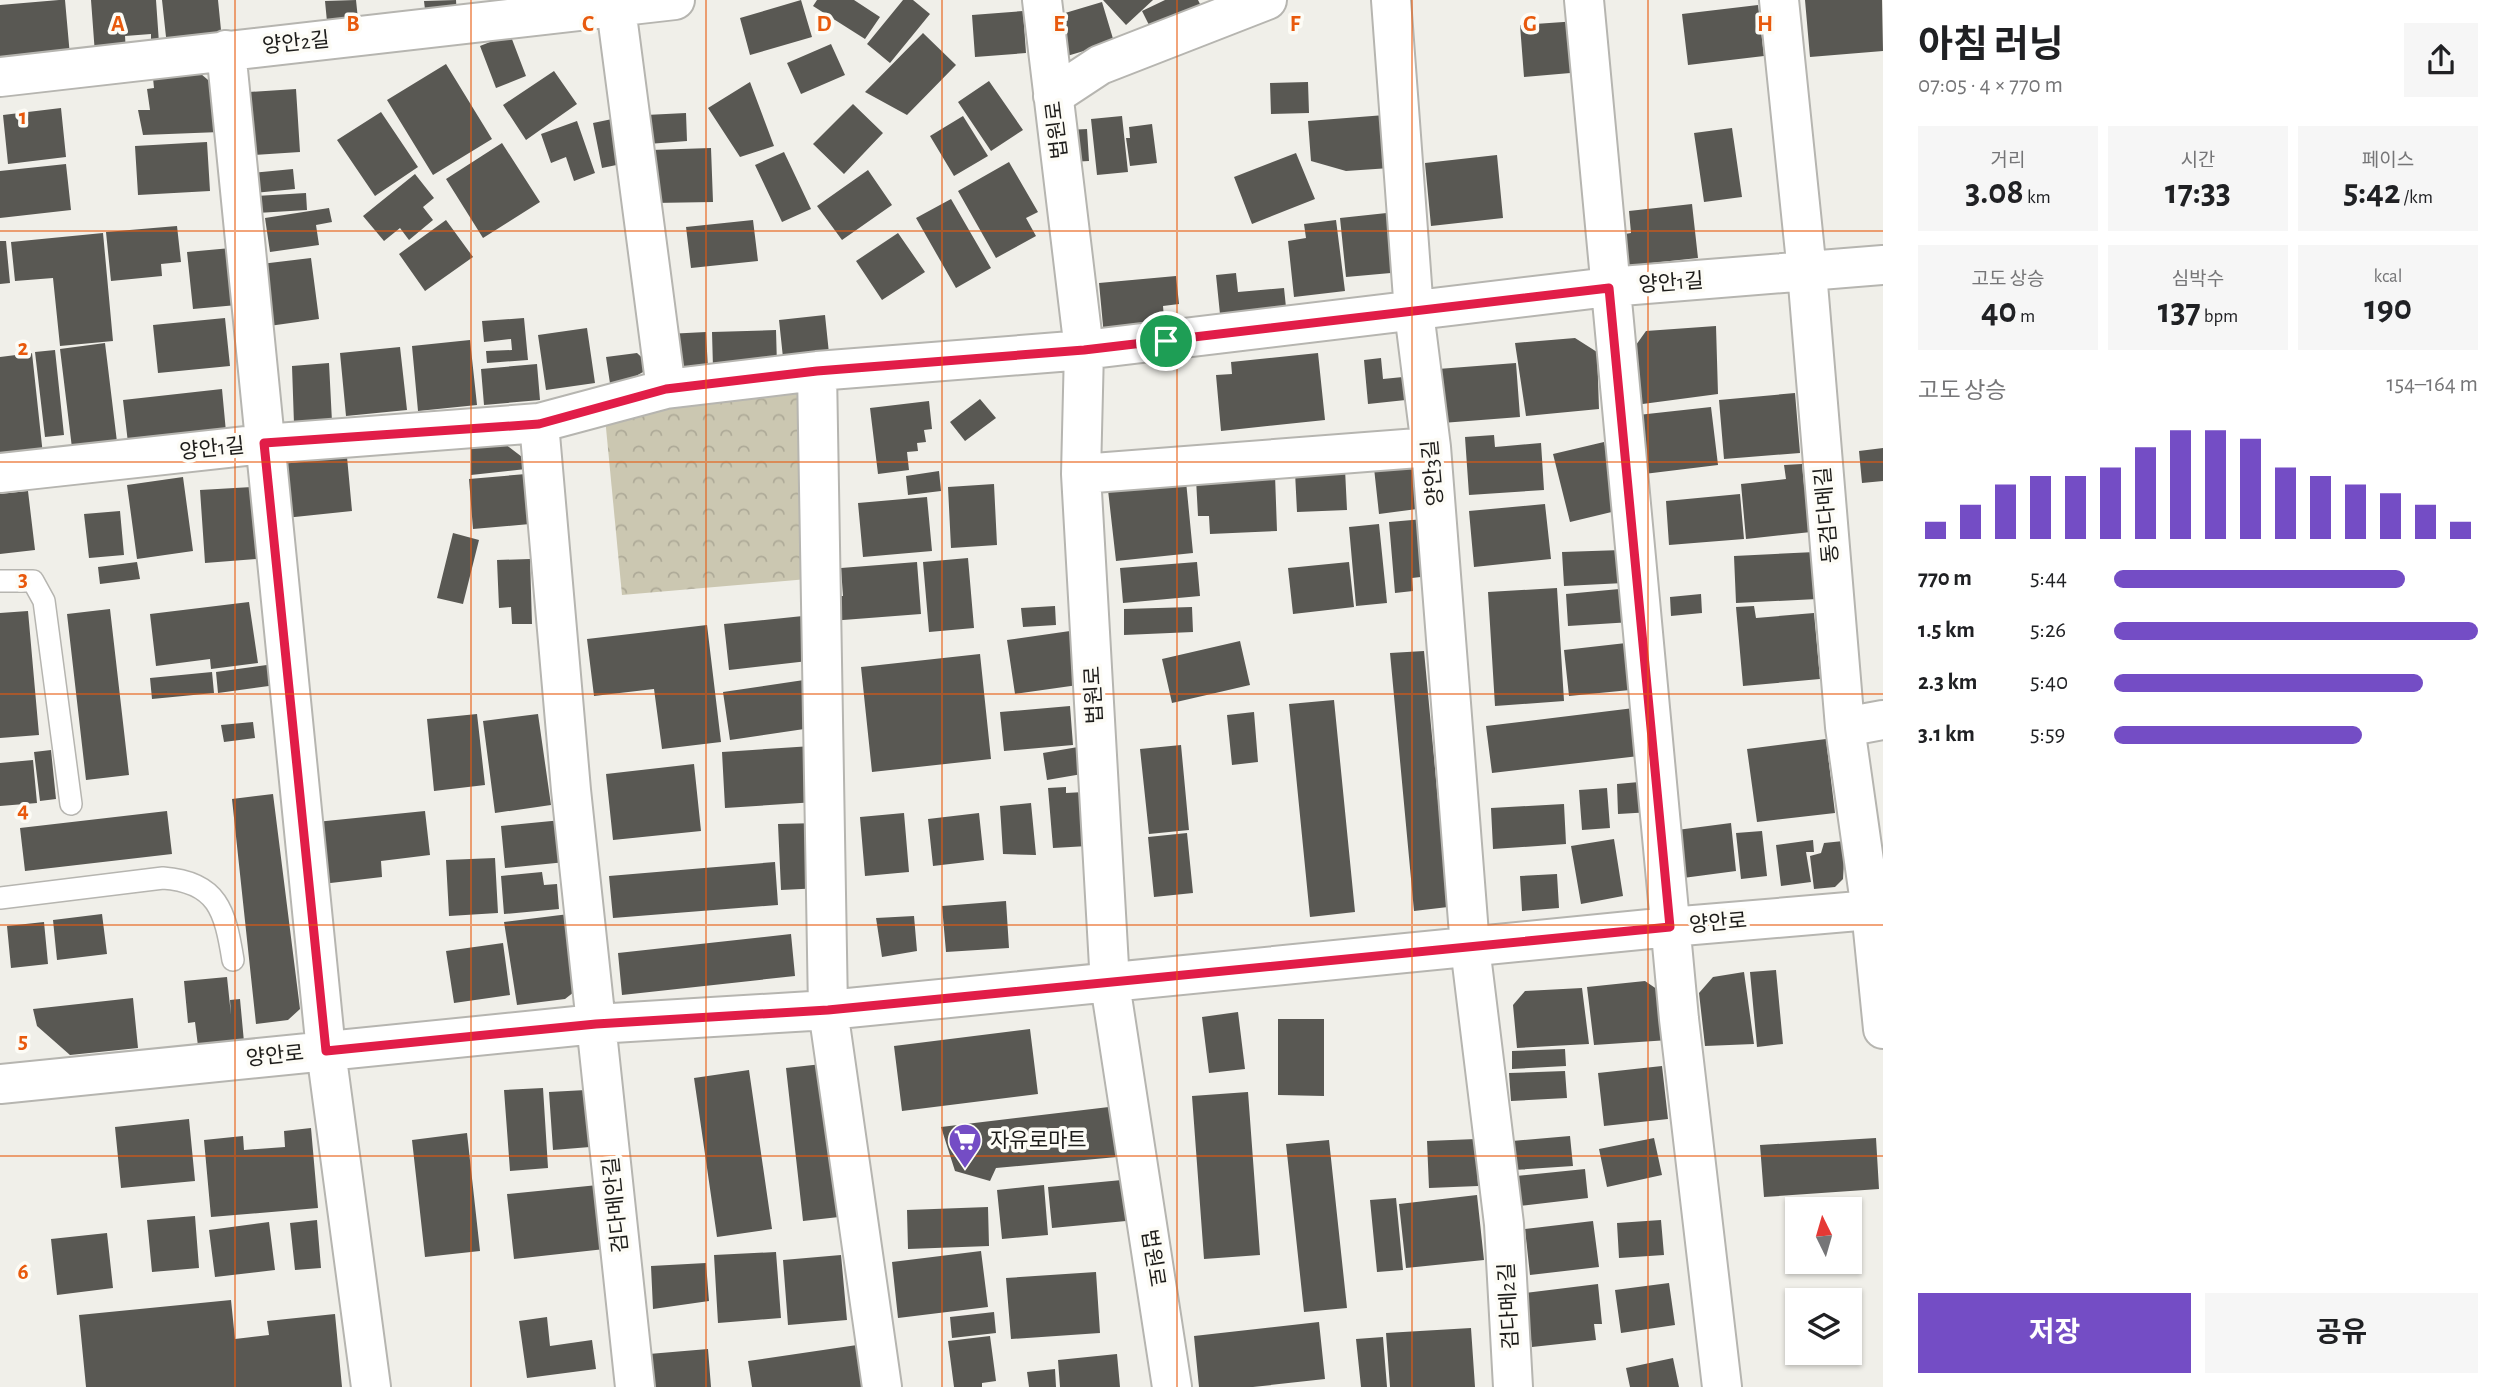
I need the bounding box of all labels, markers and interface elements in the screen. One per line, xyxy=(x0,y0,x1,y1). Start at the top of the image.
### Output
text: A xyxy=(111,13,125,36)
text: B xyxy=(346,13,360,36)
text: C xyxy=(582,13,594,36)
text: D xyxy=(816,13,832,36)
text: E xyxy=(1053,13,1065,36)
text: F xyxy=(1290,13,1301,36)
text: G xyxy=(1523,13,1537,36)
text: H xyxy=(1757,13,1773,36)
button: share xyxy=(2404,23,2478,97)
text: 아침 러닝 xyxy=(1918,27,2064,65)
street label: 양안2길 xyxy=(261,28,331,57)
text: 07:05 · 4 × 770 m xyxy=(1918,74,2063,97)
street label: 법원로 xyxy=(1042,100,1071,160)
text: 1 xyxy=(19,106,27,129)
text: 거리 xyxy=(1991,151,2025,170)
text: 시간 xyxy=(2181,151,2215,170)
text: 페이스 xyxy=(2362,151,2414,170)
text: 3.08 xyxy=(1965,175,2024,210)
text: 17:33 xyxy=(2165,175,2231,210)
text: 5:42 xyxy=(2343,175,2400,210)
text: km xyxy=(2024,188,2051,207)
text: /km xyxy=(2400,188,2433,207)
text: kcal xyxy=(2374,267,2402,286)
street label: 양안1길 xyxy=(1638,269,1704,296)
text: 고도 상승 xyxy=(1971,270,2045,289)
text: 심박수 xyxy=(2172,270,2224,289)
text: 190 xyxy=(2364,291,2412,326)
text: 40 xyxy=(1981,294,2017,329)
text: 137 xyxy=(2158,294,2201,329)
text: m xyxy=(2017,307,2035,326)
text: bpm xyxy=(2201,307,2238,326)
pin xyxy=(1136,311,1196,371)
icon: arrive xyxy=(1147,322,1185,360)
text: 2 xyxy=(18,337,29,360)
text: 154–164 m xyxy=(2386,373,2478,396)
text: 고도 상승 xyxy=(1918,380,2006,403)
street label: 양안1길 xyxy=(178,434,246,463)
street label: 양안3길 xyxy=(1419,439,1446,507)
street label: 동검다메길 xyxy=(1811,466,1842,564)
text: 770 m xyxy=(1918,567,1972,590)
text: 5:44 xyxy=(2030,567,2067,590)
text: 3 xyxy=(18,568,28,591)
text: 1.5 km xyxy=(1918,619,1975,642)
text: 5:26 xyxy=(2030,619,2066,642)
street label: 법원로 xyxy=(1081,666,1106,725)
text: 2.3 km xyxy=(1918,671,1977,694)
text: 5:40 xyxy=(2030,671,2068,694)
text: 3.1 km xyxy=(1918,723,1975,746)
text: 5:59 xyxy=(2030,723,2065,746)
text: 4 xyxy=(17,799,29,822)
street label: 양안로 xyxy=(1688,909,1748,936)
text: 5 xyxy=(18,1030,28,1053)
street label: 양안로 xyxy=(245,1042,305,1069)
supermarket icon: 자유로마트 xyxy=(946,1121,984,1170)
place label: 자유로마트 xyxy=(990,1129,1087,1151)
street label: 검다메안길 xyxy=(600,1156,631,1254)
north arrow xyxy=(1785,1197,1862,1274)
map controls xyxy=(1785,1197,1862,1365)
street label: 법원로 xyxy=(1138,1228,1169,1288)
text: 6 xyxy=(17,1261,29,1284)
street label: 검다메2길 xyxy=(1495,1262,1522,1350)
button: layers xyxy=(1785,1288,1862,1365)
button: 저장 xyxy=(1918,1293,2191,1373)
button: 공유 xyxy=(2205,1293,2478,1373)

